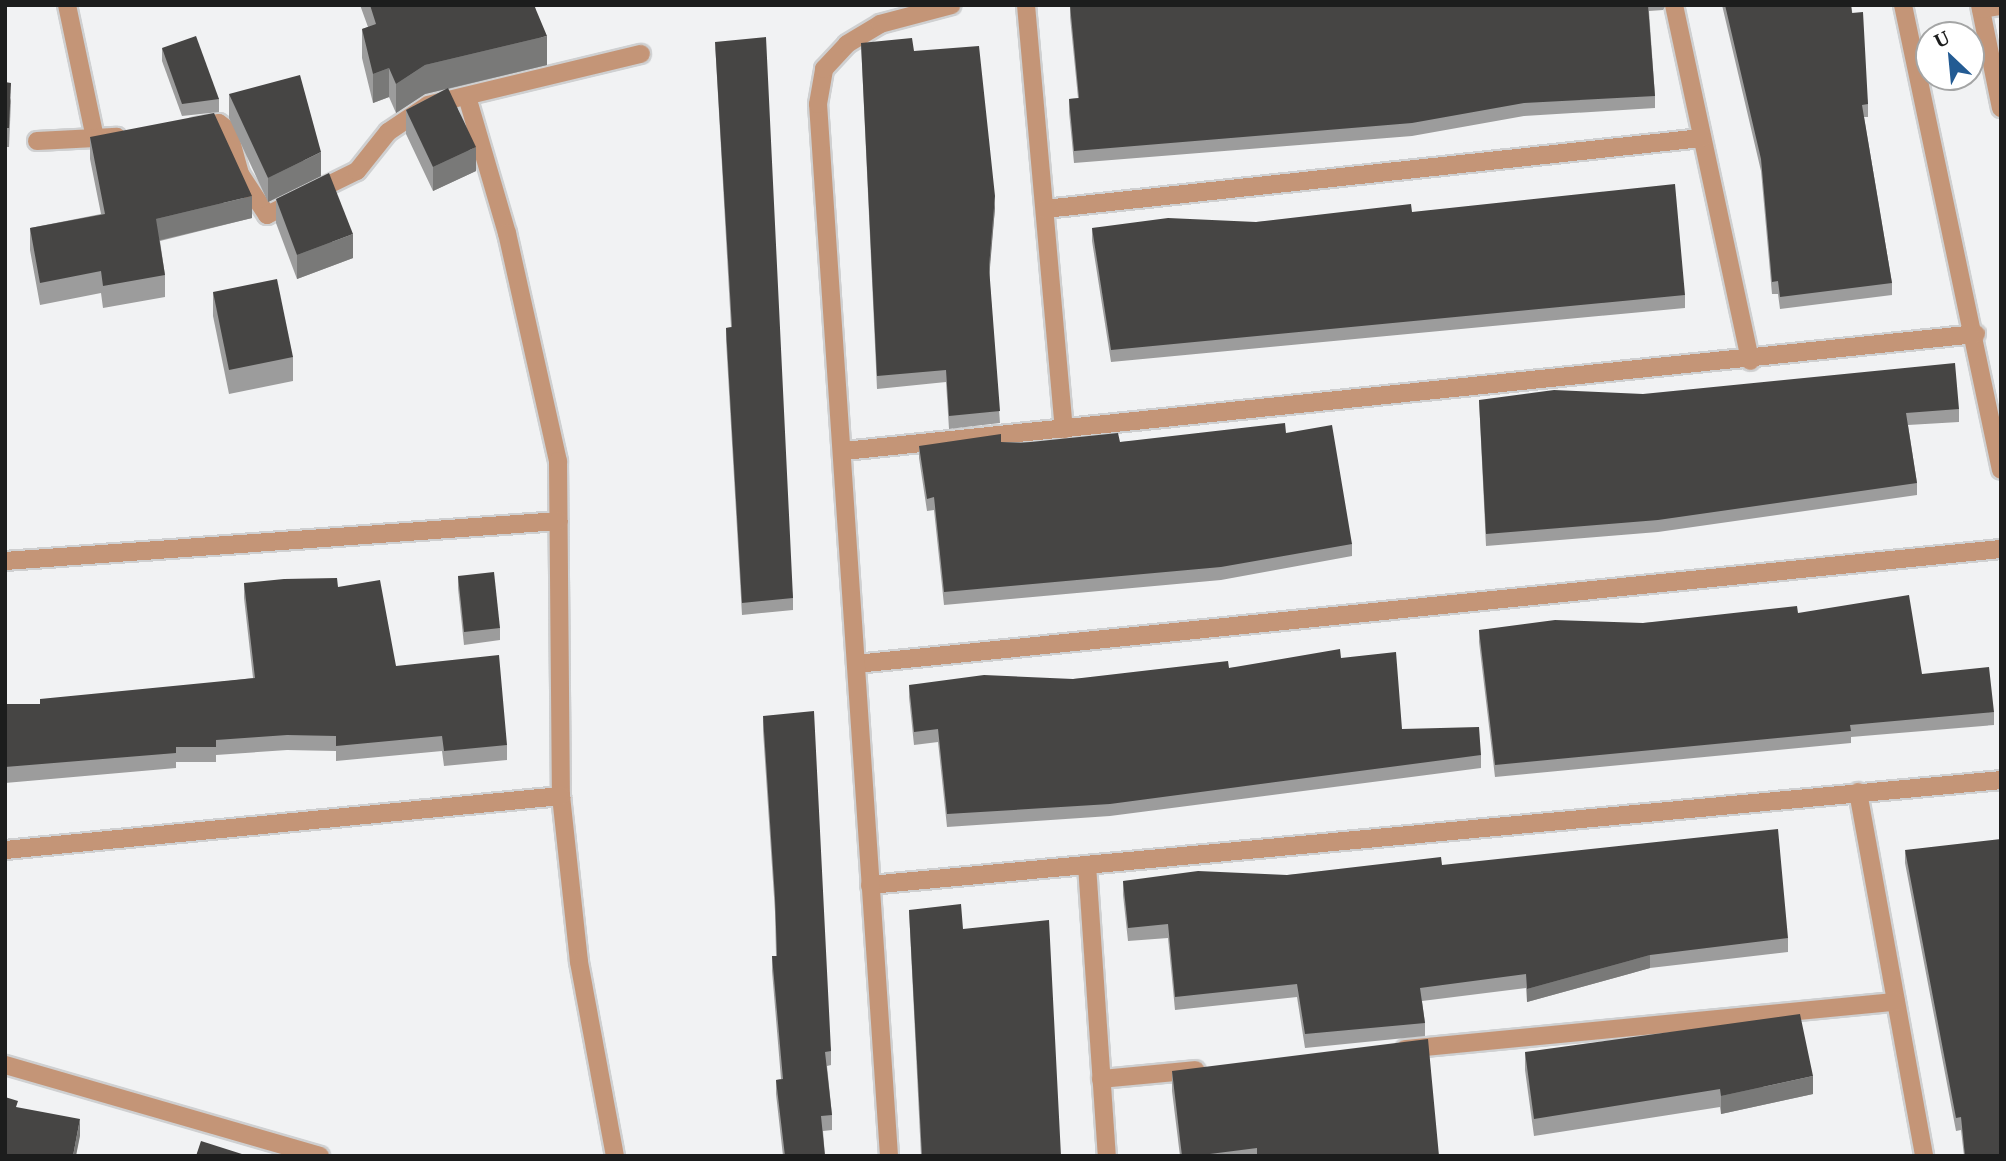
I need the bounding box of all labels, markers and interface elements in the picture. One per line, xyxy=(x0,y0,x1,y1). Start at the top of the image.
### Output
north arrow xyxy=(1915,21,1985,91)
text: U xyxy=(1930,25,1954,53)

